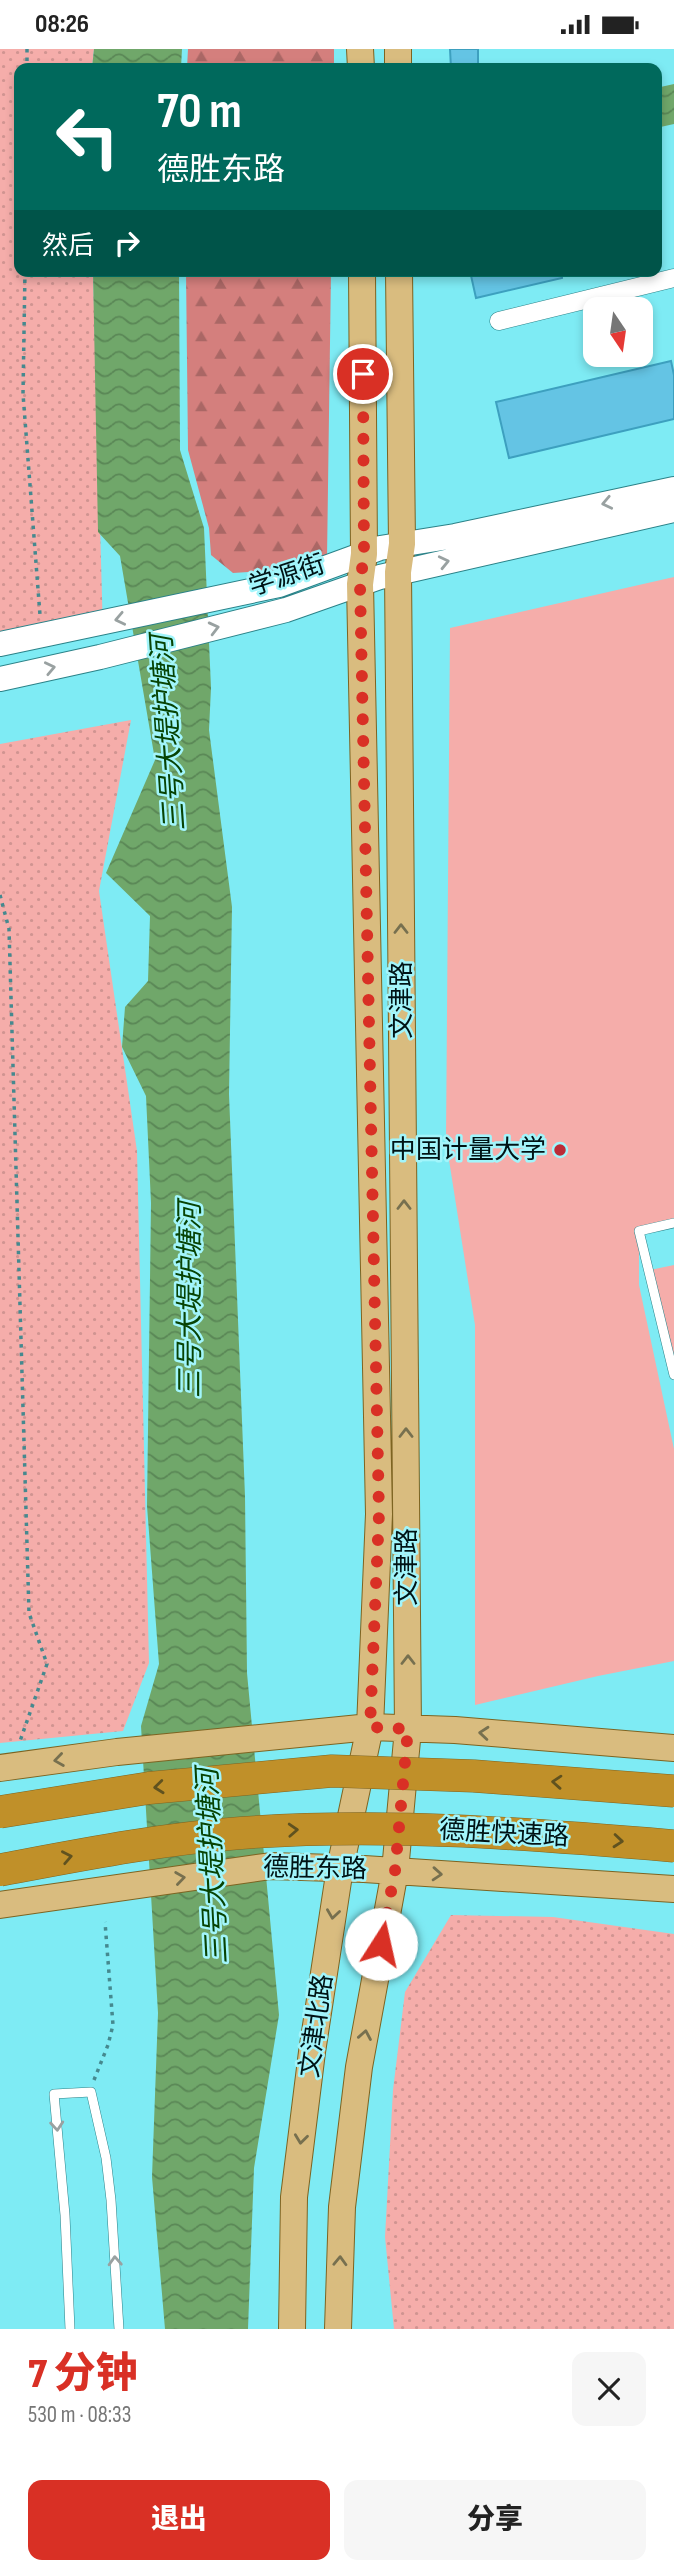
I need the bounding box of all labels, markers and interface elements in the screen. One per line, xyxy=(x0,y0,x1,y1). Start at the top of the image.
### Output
text: 08:26 xyxy=(35,9,89,40)
text: 70 m xyxy=(157,83,242,142)
icon: left xyxy=(42,91,133,182)
text: 德胜东路 xyxy=(157,151,285,190)
icon: right xyxy=(108,224,146,262)
text: 然后 xyxy=(42,231,94,262)
north arrow xyxy=(583,297,653,367)
map controls xyxy=(583,297,653,367)
pin xyxy=(333,344,393,404)
icon: arrive xyxy=(344,355,382,393)
one-way arrow xyxy=(601,495,613,510)
street label: 学源街 xyxy=(245,549,329,603)
one-way arrow xyxy=(438,556,450,570)
one-way arrow xyxy=(114,610,126,625)
one-way arrow xyxy=(208,622,220,636)
water label: 三号大堤护塘河 xyxy=(145,629,192,832)
one-way arrow xyxy=(44,661,56,676)
one-way arrow xyxy=(393,923,409,934)
street label: 文津路 xyxy=(387,961,418,1039)
place label: 中国计量大学 xyxy=(390,1135,546,1166)
marker: 中国计量大学 xyxy=(552,1142,568,1158)
water label: 三号大堤护塘河 xyxy=(174,1197,207,1398)
one-way arrow xyxy=(396,1200,412,1210)
one-way arrow xyxy=(398,1427,413,1438)
street label: 文津路 xyxy=(392,1528,423,1606)
one-way arrow xyxy=(400,1655,415,1666)
one-way arrow xyxy=(478,1726,489,1741)
one-way arrow xyxy=(53,1752,64,1767)
water label: 三号大堤护塘河 xyxy=(191,1762,235,1965)
one-way arrow xyxy=(551,1775,562,1790)
one-way arrow xyxy=(153,1779,164,1794)
street label: 德胜快速路 xyxy=(438,1815,570,1853)
one-way arrow xyxy=(287,1823,298,1838)
one-way arrow xyxy=(612,1833,623,1848)
one-way arrow xyxy=(61,1851,73,1866)
street label: 德胜东路 xyxy=(263,1853,367,1885)
one-way arrow xyxy=(432,1866,443,1881)
one-way arrow xyxy=(174,1871,185,1886)
position arrow xyxy=(344,1907,418,1981)
one-way arrow xyxy=(326,1908,341,1920)
street label: 文津北路 xyxy=(294,1972,340,2080)
one-way arrow xyxy=(357,2029,372,2041)
one-way arrow xyxy=(49,2120,64,2131)
one-way arrow xyxy=(294,2133,309,2145)
one-way arrow xyxy=(107,2255,122,2266)
one-way arrow xyxy=(332,2255,347,2266)
text: 7 分钟 xyxy=(28,2349,137,2400)
button: close xyxy=(572,2352,646,2426)
text: 530 m · 08:33 xyxy=(28,2401,131,2429)
button: 退出 xyxy=(28,2480,330,2560)
button: 分享 xyxy=(344,2480,646,2560)

